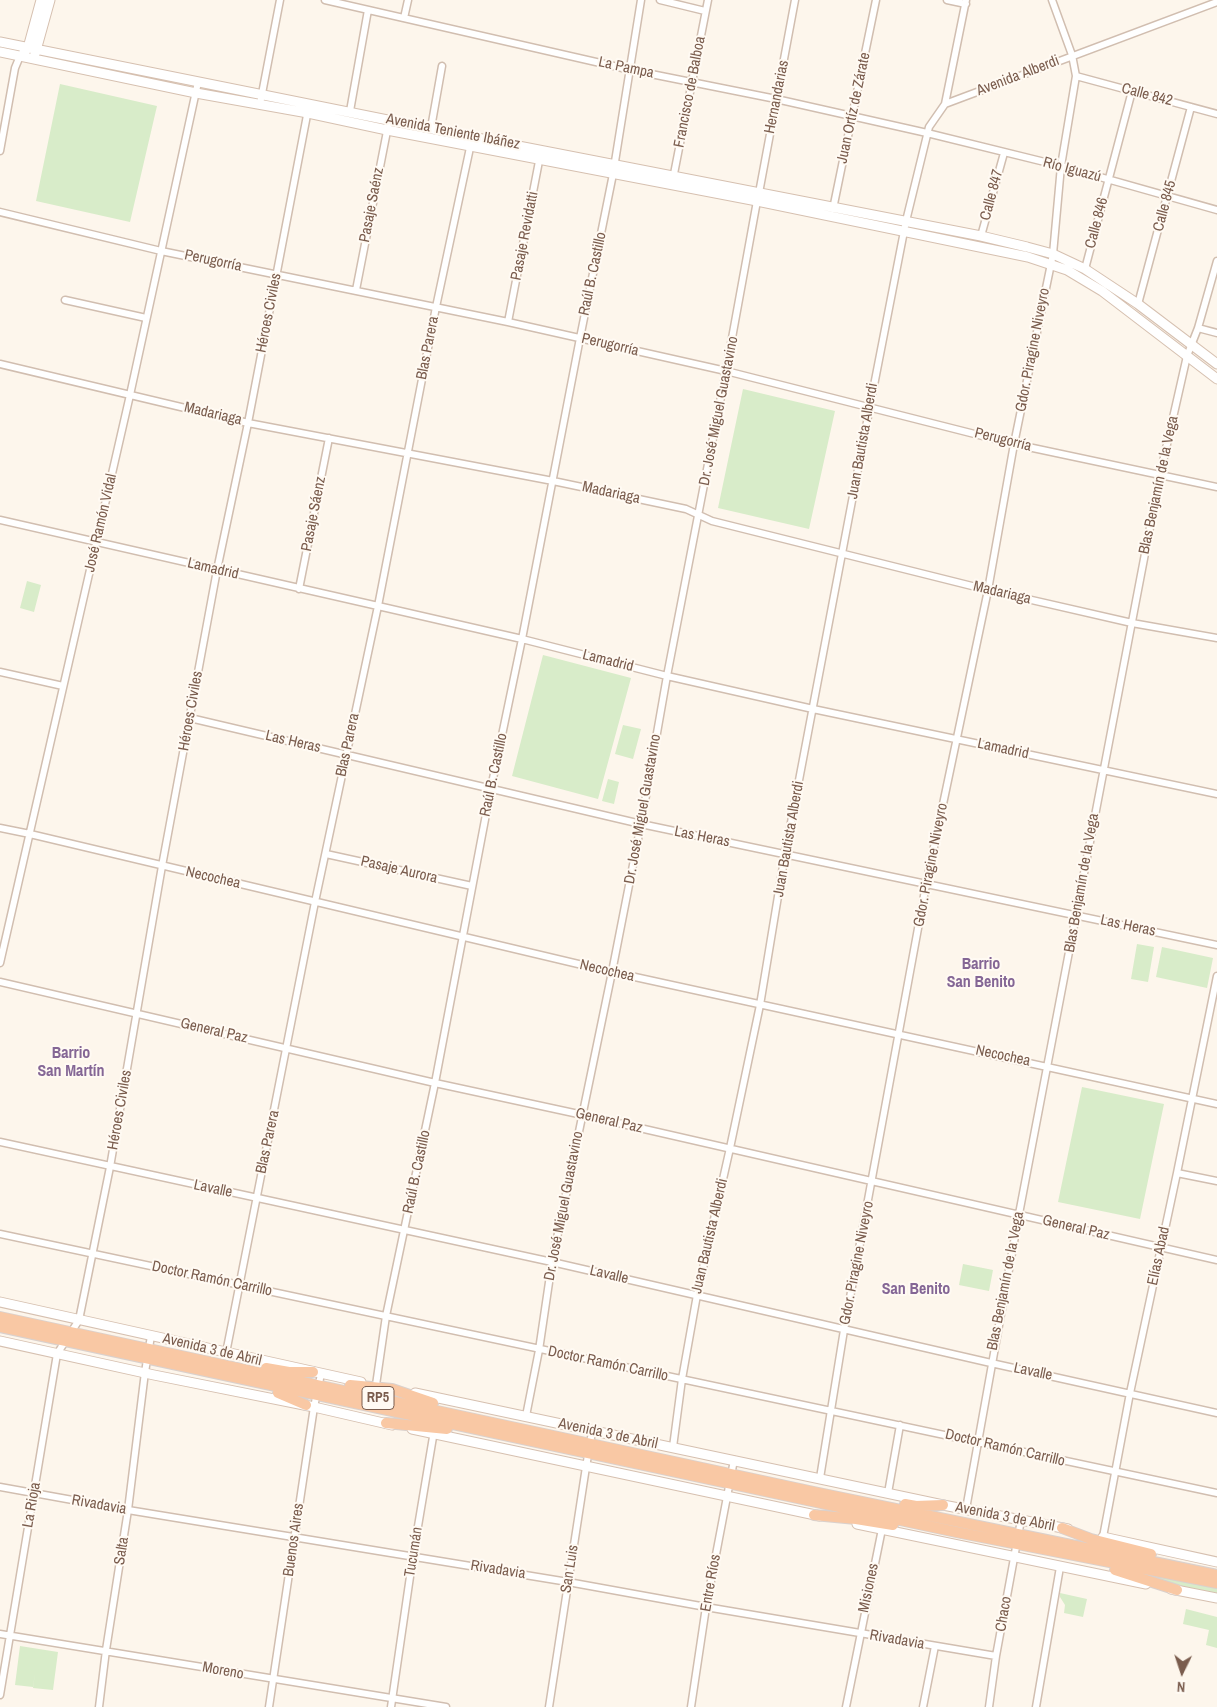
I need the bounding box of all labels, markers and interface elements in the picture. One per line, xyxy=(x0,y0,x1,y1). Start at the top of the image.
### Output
street label: Francisco de Balboa xyxy=(670,35,710,149)
street label: Juan Ortíz de Zárate xyxy=(833,51,875,165)
street label: Avenida Alberdi xyxy=(974,52,1062,100)
street label: La Pampa xyxy=(597,53,655,83)
street label: Hernandarias xyxy=(761,59,793,135)
street label: Calle 842 xyxy=(1120,80,1174,110)
street label: Avenida Teniente Ibáñez xyxy=(385,110,521,154)
street label: Río Iguazú xyxy=(1041,154,1103,186)
street label: Pasaje Saénz xyxy=(356,166,388,244)
street label: Calle 847 xyxy=(977,168,1007,222)
street label: Calle 845 xyxy=(1150,179,1180,233)
street label: Pasaje Revidatti xyxy=(508,190,542,282)
street label: Calle 846 xyxy=(1082,196,1112,250)
street label: Raúl B. Castillo xyxy=(575,231,611,317)
street label: Perugorría xyxy=(183,246,243,276)
street label: Héroes Civiles xyxy=(252,272,286,354)
street label: Gdor. Piragine Niveyro xyxy=(1012,287,1054,413)
street label: Blas Parera xyxy=(413,315,443,381)
street label: Perugorría xyxy=(580,330,640,360)
street label: Dr. José Miguel Guastavino xyxy=(696,335,742,487)
street label: Juan Bautista Alberdi xyxy=(844,382,882,500)
street label: Madariaga xyxy=(182,399,244,429)
street label: Blas Benjamín de la Vega xyxy=(1136,414,1182,556)
street label: Perugorría xyxy=(973,424,1033,456)
street label: José Ramón Vidal xyxy=(81,472,121,574)
street label: Pasaje Sáenz xyxy=(298,475,330,553)
street label: Madariaga xyxy=(580,478,642,508)
street label: Lamadrid xyxy=(186,554,240,584)
street label: Madariaga xyxy=(971,578,1033,608)
street label: Lamadrid xyxy=(581,646,635,676)
street label: Héroes Civiles xyxy=(175,670,207,752)
street label: Blas Parera xyxy=(333,712,363,778)
street label: Las Heras xyxy=(264,727,322,757)
street label: Raúl B. Castillo xyxy=(476,732,512,818)
street label: Dr. José Miguel Guastavino xyxy=(621,733,665,885)
street label: Lamadrid xyxy=(976,735,1030,763)
street label: Juan Bautista Alberdi xyxy=(770,780,808,898)
street label: Gdor. Piragine Niveyro xyxy=(910,802,952,928)
street label: Blas Benjamín de la Vega xyxy=(1061,812,1103,954)
street label: Las Heras xyxy=(673,823,731,851)
street label: Pasaje Aurora xyxy=(359,852,439,888)
street label: Necochea xyxy=(184,863,242,893)
street label: Las Heras xyxy=(1099,911,1157,941)
district label: Barrio San Benito xyxy=(947,955,1015,993)
street label: Necochea xyxy=(578,956,636,986)
street label: General Paz xyxy=(179,1015,249,1047)
street label: Necochea xyxy=(974,1041,1032,1071)
district label: Barrio San Martín xyxy=(37,1044,105,1082)
street label: Héroes Civiles xyxy=(104,1069,136,1151)
street label: General Paz xyxy=(574,1105,644,1137)
street label: Blas Parera xyxy=(253,1109,283,1175)
street label: Raúl B. Castillo xyxy=(399,1129,435,1215)
street label: Dr. José Miguel Guastavino xyxy=(541,1130,587,1282)
street label: Lavalle xyxy=(192,1176,234,1202)
street label: Juan Bautista Alberdi xyxy=(688,1177,732,1295)
street label: Gdor. Piragine Niveyro xyxy=(836,1200,878,1326)
street label: Blas Benjamín de la Vega xyxy=(984,1210,1028,1352)
street label: General Paz xyxy=(1041,1212,1111,1244)
street label: Elías Abad xyxy=(1144,1225,1174,1287)
street label: Doctor Ramón Carrillo xyxy=(150,1257,274,1301)
street label: Lavalle xyxy=(588,1262,630,1288)
district label: San Benito xyxy=(882,1280,950,1300)
street label: Avenida 3 de Abril xyxy=(161,1330,263,1370)
street label: Doctor Ramón Carrillo xyxy=(546,1342,670,1386)
street label: Lavalle xyxy=(1012,1359,1054,1385)
road number: RP5 xyxy=(362,1386,394,1410)
street label: Avenida 3 de Abril xyxy=(557,1415,659,1453)
street label: Doctor Ramón Carrillo xyxy=(943,1425,1067,1471)
street label: La Rioja xyxy=(19,1481,45,1529)
street label: Rivadavia xyxy=(70,1491,128,1519)
street label: Avenida 3 de Abril xyxy=(954,1499,1056,1535)
street label: Buenos Aires xyxy=(280,1502,308,1578)
street label: Tucumán xyxy=(401,1526,427,1578)
street label: Salta xyxy=(111,1536,133,1566)
street label: San Luis xyxy=(557,1544,583,1594)
street label: Entre Ríos xyxy=(697,1553,725,1613)
street label: Rivadavia xyxy=(469,1557,527,1583)
street label: Misiones xyxy=(855,1562,883,1614)
street label: Chaco xyxy=(992,1595,1016,1633)
street label: Rivadavia xyxy=(868,1626,926,1654)
north arrow xyxy=(1157,1647,1207,1697)
street label: Moreno xyxy=(201,1659,245,1683)
text: N xyxy=(1176,1678,1186,1696)

